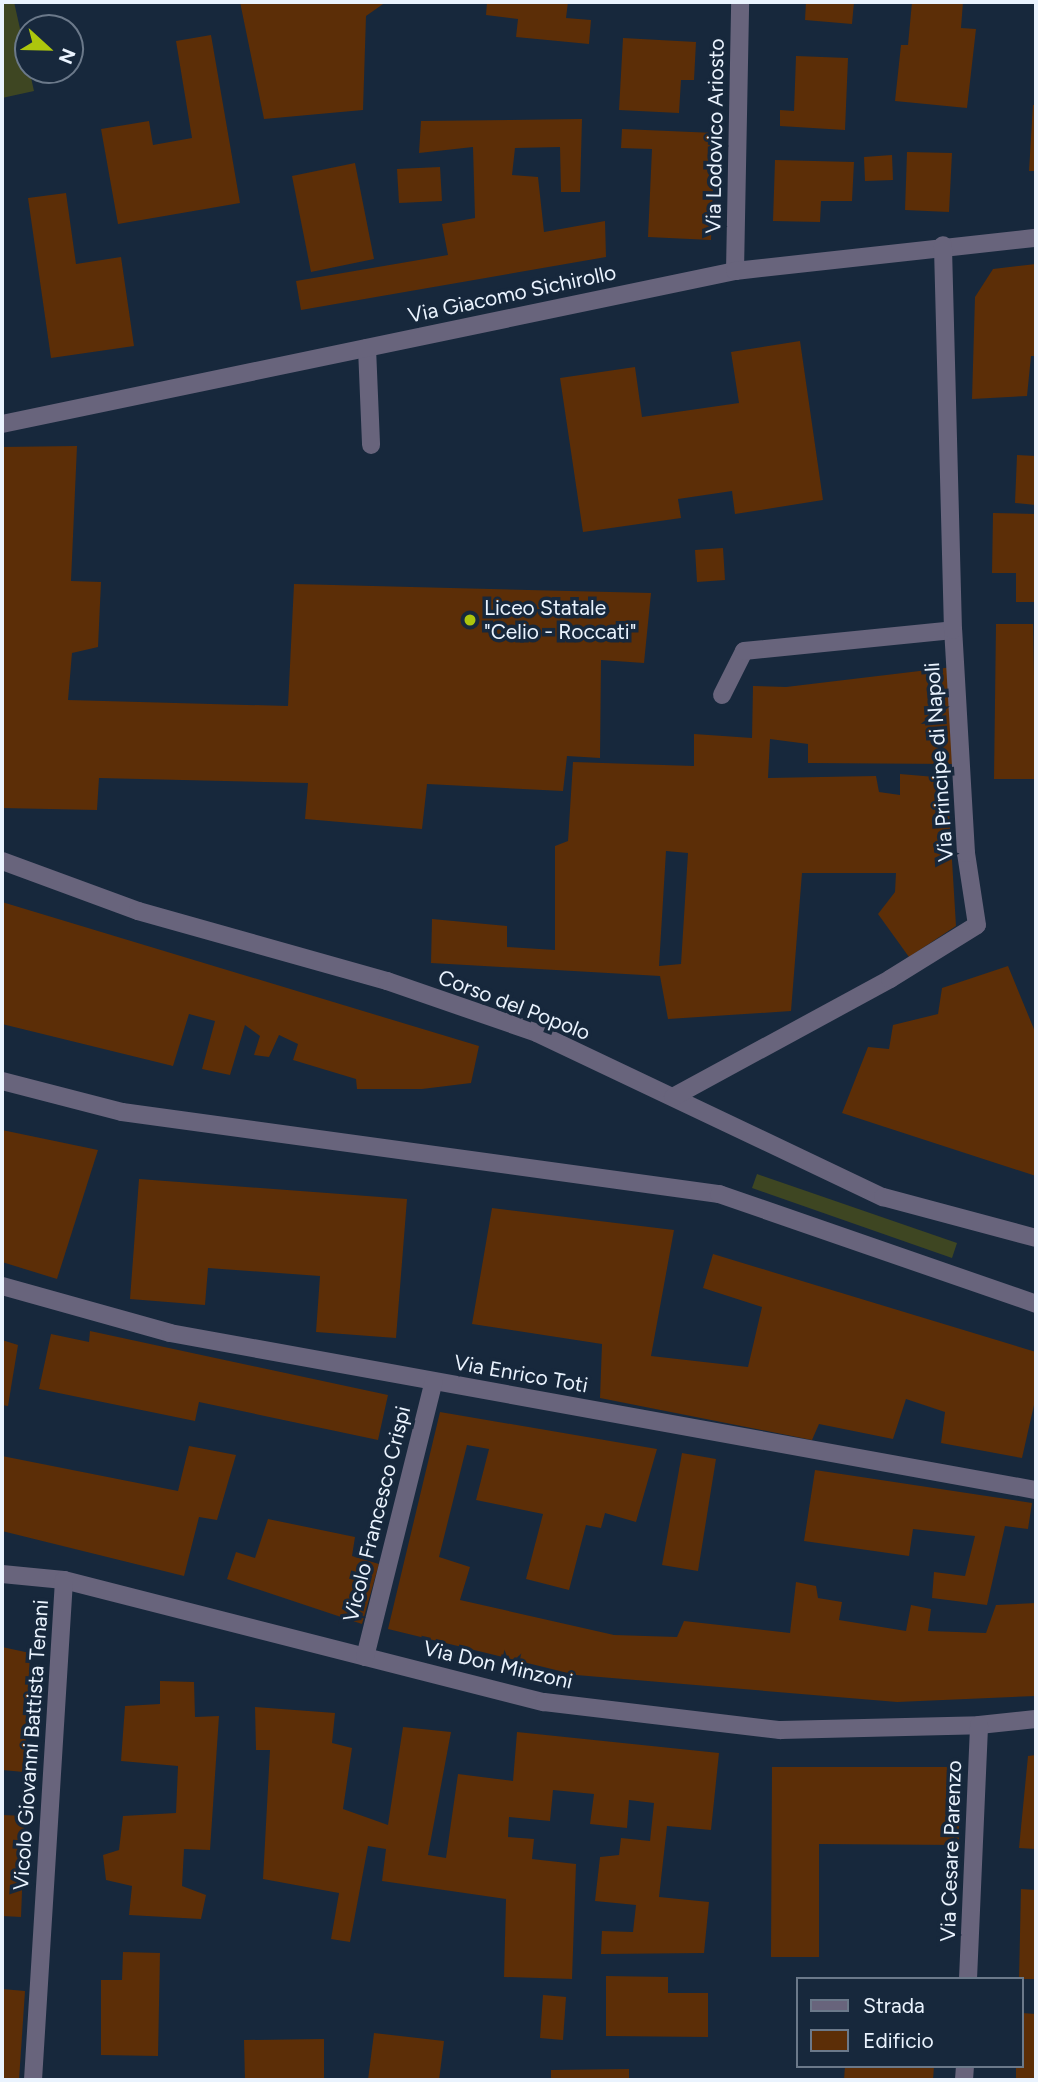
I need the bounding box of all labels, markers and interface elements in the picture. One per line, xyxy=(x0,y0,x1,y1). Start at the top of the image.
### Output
north arrow xyxy=(14,14,84,84)
street label: Via Lodovico Ariosto xyxy=(701,38,729,234)
text: N xyxy=(54,45,80,67)
street label: Via Giacomo Sichirollo xyxy=(406,260,618,328)
place label: Liceo Statale "Celio - Roccati" xyxy=(484,595,636,645)
marker: Liceo Statale "Celio - Roccati" xyxy=(462,612,478,628)
street label: Via Principe di Napoli xyxy=(919,661,959,863)
street label: Corso del Popolo xyxy=(434,964,594,1046)
street label: Via Enrico Toti xyxy=(452,1350,590,1398)
street label: Vicolo Francesco Crispi xyxy=(338,1404,416,1624)
street label: Vicolo Giovanni Battista Tenani xyxy=(8,1599,54,1891)
street label: Via Don Minzoni xyxy=(421,1636,575,1694)
street label: Via Cesare Parenzo xyxy=(935,1760,967,1942)
legend xyxy=(796,1977,1024,2068)
text: Strada xyxy=(863,1993,925,2018)
text: Edificio xyxy=(863,2028,934,2053)

